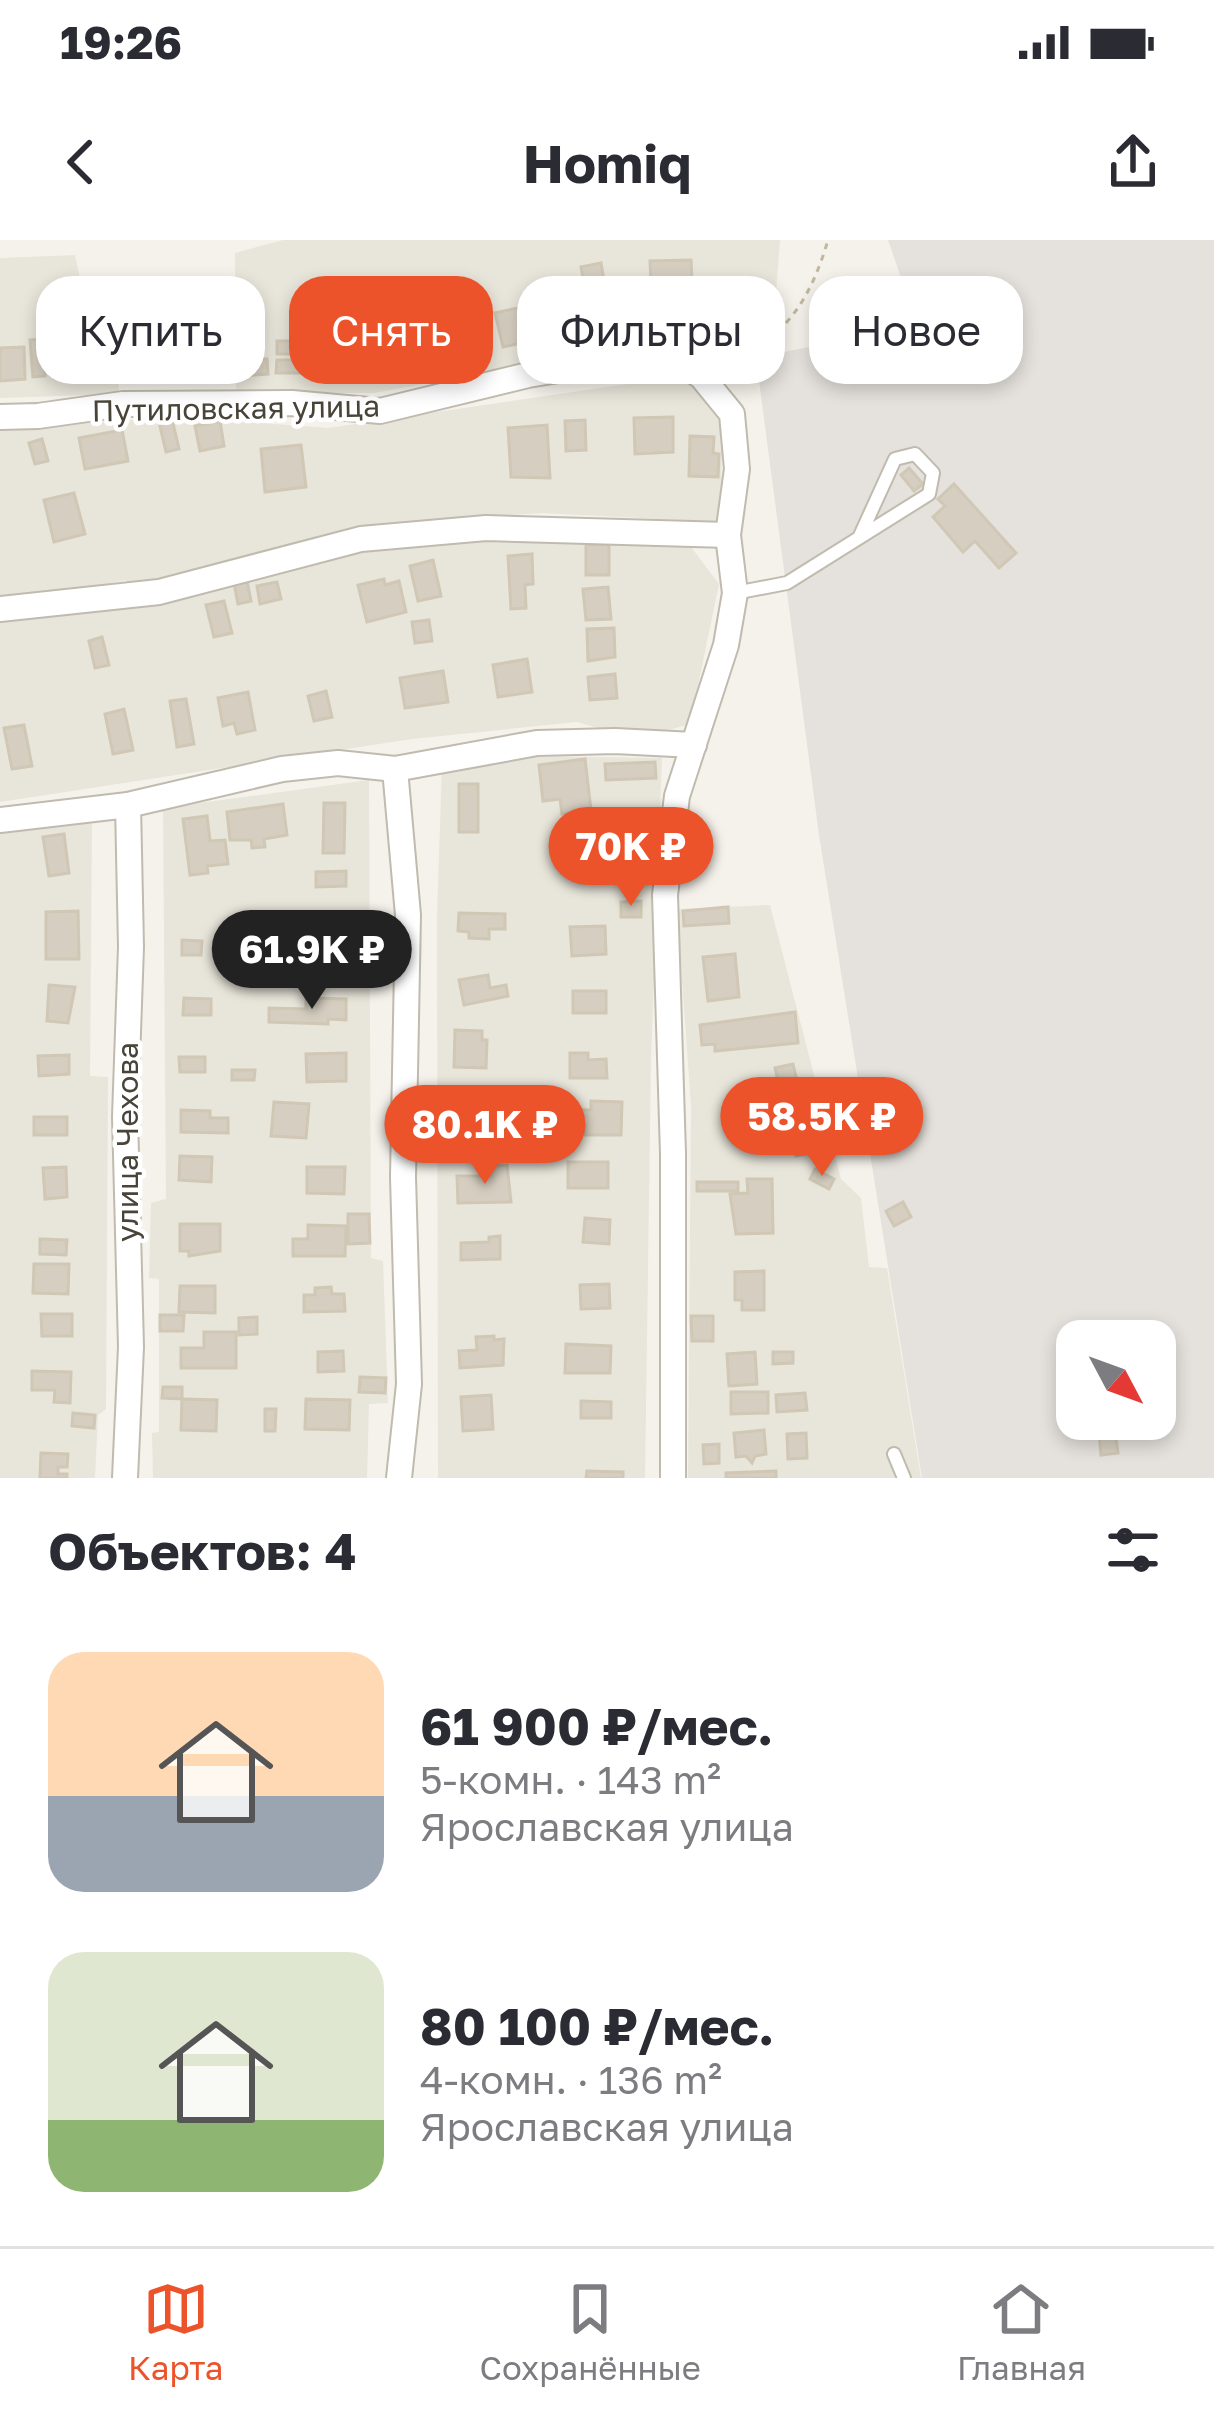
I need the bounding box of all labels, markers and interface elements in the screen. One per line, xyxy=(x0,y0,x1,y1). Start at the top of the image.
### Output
text: 19:26 xyxy=(60,15,182,69)
icon: back xyxy=(48,129,114,195)
icon: share xyxy=(1100,129,1166,195)
text: Homiq xyxy=(523,130,691,195)
chip: Купить xyxy=(36,276,265,384)
chip: Снять xyxy=(289,276,493,384)
chip: Фильтры xyxy=(517,276,785,384)
chip: Новое xyxy=(809,276,1023,384)
street label: Путиловская улица xyxy=(92,387,380,429)
pin: 70K ₽ xyxy=(547,807,715,909)
text: 70K ₽ xyxy=(576,822,686,869)
pin: 61.9K ₽ xyxy=(201,910,423,1012)
text: 61.9K ₽ xyxy=(239,925,385,972)
street label: улица Чехова xyxy=(109,1042,145,1242)
pin: 58.5K ₽ xyxy=(711,1077,933,1179)
pin: 80.1K ₽ xyxy=(374,1085,596,1187)
text: 58.5K ₽ xyxy=(747,1092,897,1139)
text: 80.1K ₽ xyxy=(411,1100,559,1147)
north arrow xyxy=(1056,1320,1176,1440)
map controls xyxy=(1056,1320,1176,1440)
icon: filters xyxy=(1100,1517,1166,1583)
text: Объектов: 4 xyxy=(48,1520,357,1581)
text: 61 900 ₽/мес. xyxy=(420,1695,773,1756)
icon: home xyxy=(144,1700,288,1844)
text: 5-комн. · 143 m² xyxy=(420,1756,721,1803)
text: Ярославская улица xyxy=(420,1803,794,1850)
text: 80 100 ₽/мес. xyxy=(420,1995,774,2056)
icon: home xyxy=(144,2000,288,2144)
text: 4-комн. · 136 m² xyxy=(420,2056,722,2103)
text: Ярославская улица xyxy=(420,2103,794,2150)
tab: Карта xyxy=(128,2276,224,2387)
tab: Сохранённые xyxy=(480,2276,701,2387)
tab: Главная xyxy=(957,2276,1086,2387)

